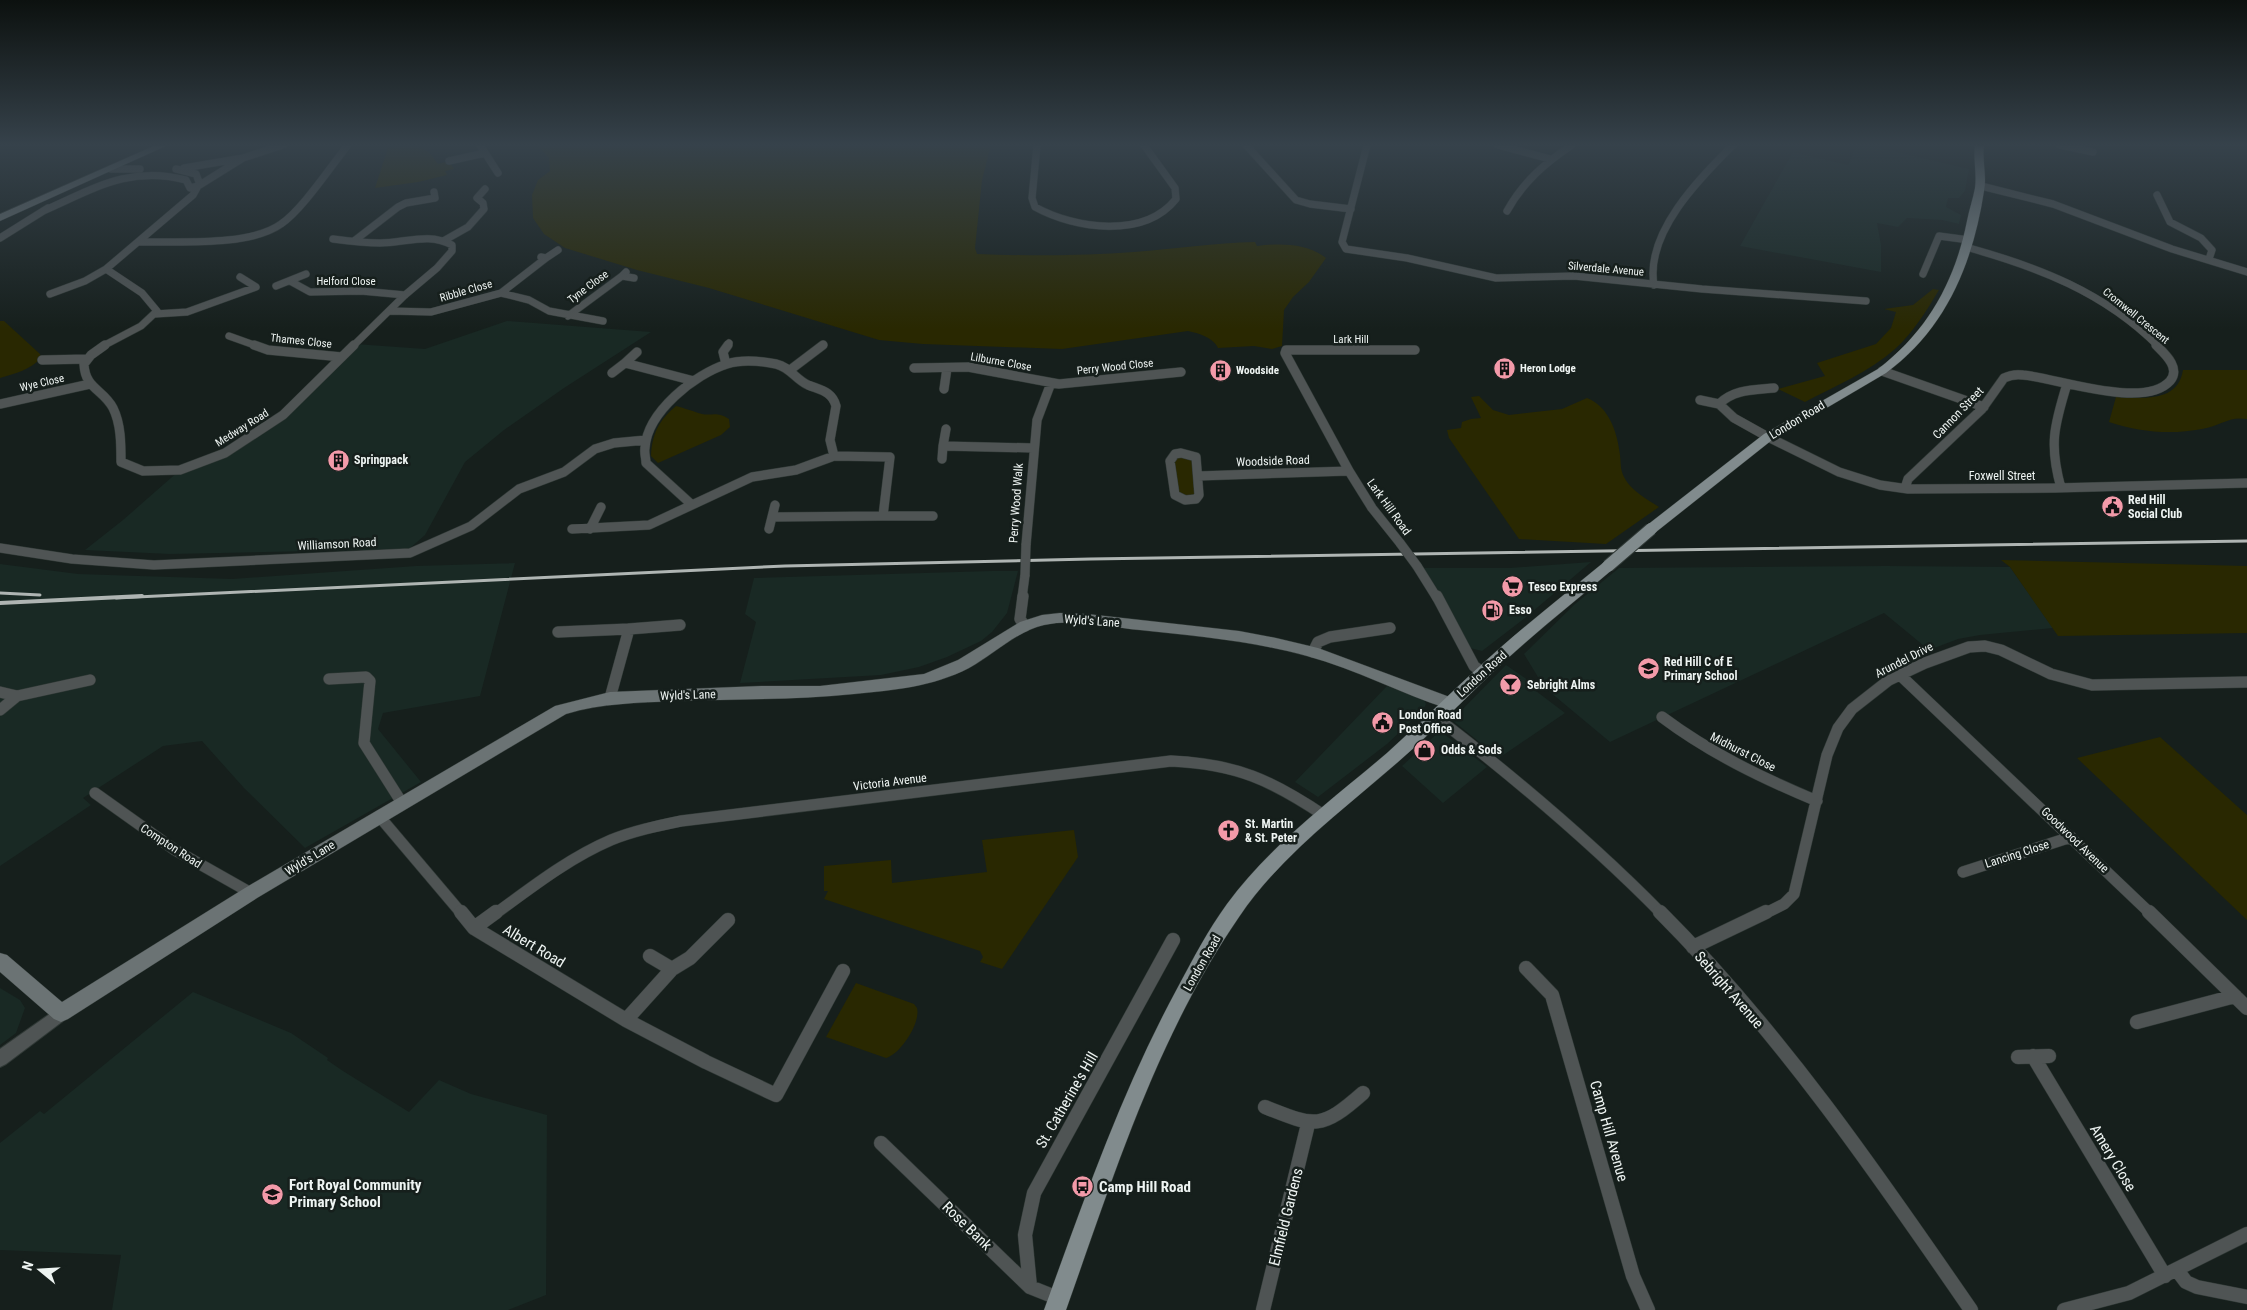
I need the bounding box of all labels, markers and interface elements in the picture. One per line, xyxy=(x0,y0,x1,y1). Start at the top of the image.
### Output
street label: Silverdale Avenue xyxy=(1567,259,1645,279)
street label: Tyne Close xyxy=(565,268,611,306)
street label: Helford Close xyxy=(316,275,376,288)
street label: Ribble Close xyxy=(438,277,494,305)
street label: Cromwell Crescent xyxy=(2100,285,2172,347)
street label: Thames Close xyxy=(270,331,332,351)
street label: Lark Hill xyxy=(1333,333,1369,346)
street label: Lilburne Close xyxy=(969,350,1033,374)
building icon: Heron Lodge xyxy=(1492,356,1516,380)
street label: Perry Wood Close xyxy=(1076,357,1154,377)
building icon: Woodside xyxy=(1208,358,1232,382)
place label: Heron Lodge xyxy=(1520,362,1576,375)
place label: Woodside xyxy=(1236,364,1279,377)
street label: Wye Close xyxy=(19,372,65,394)
street label: Cannon Street xyxy=(1930,384,1987,442)
street label: London Road xyxy=(1767,398,1827,442)
street label: Medway Road xyxy=(213,406,271,450)
building icon: Springpack xyxy=(326,448,350,472)
place label: Springpack xyxy=(354,453,408,467)
street label: Woodside Road xyxy=(1236,453,1310,469)
street label: Perry Wood Walk xyxy=(1006,462,1026,543)
street label: Foxwell Street xyxy=(1969,469,2036,483)
street label: Lark Hill Road xyxy=(1364,476,1414,538)
place label: Red Hill Social Club xyxy=(2128,493,2182,521)
public building icon: Red Hill Social Club xyxy=(2100,495,2124,519)
street label: Williamson Road xyxy=(297,535,377,553)
supermarket icon: Tesco Express xyxy=(1500,575,1524,599)
place label: Tesco Express xyxy=(1528,580,1598,594)
fuel station icon: Esso xyxy=(1481,598,1505,622)
place label: Esso xyxy=(1509,603,1532,617)
street label: Wyld's Lane xyxy=(1064,612,1121,630)
street label: Arundel Drive xyxy=(1873,639,1936,681)
street label: London Road xyxy=(1454,648,1510,700)
place label: Red Hill C of E Primary School xyxy=(1664,655,1737,683)
school or university icon: Red Hill C of E Primary School xyxy=(1636,657,1660,681)
bar icon: Sebright Alms xyxy=(1499,673,1523,697)
place label: Sebright Alms xyxy=(1527,678,1596,692)
street label: Wyld's Lane xyxy=(660,687,716,703)
place label: London Road Post Office xyxy=(1399,708,1461,736)
public building icon: London Road Post Office xyxy=(1371,710,1395,734)
street label: Midhurst Close xyxy=(1708,730,1778,775)
shop icon: Odds & Sods xyxy=(1413,738,1437,762)
place label: Odds & Sods xyxy=(1441,743,1502,757)
street label: Victoria Avenue xyxy=(852,771,928,793)
street label: Goodwood Avenue xyxy=(2038,804,2112,876)
place label: St. Martin & St. Peter xyxy=(1245,817,1297,845)
church icon: St. Martin & St. Peter xyxy=(1217,819,1241,843)
street label: Compton Road xyxy=(138,821,204,871)
street label: Wyld's Lane xyxy=(283,837,338,878)
street label: Lancing Close xyxy=(1983,837,2051,871)
street label: Albert Road xyxy=(500,920,568,972)
street label: London Road xyxy=(1180,933,1224,993)
street label: Sebright Avenue xyxy=(1691,948,1767,1032)
street label: St. Catherine's Hill xyxy=(1032,1049,1102,1151)
street label: Camp Hill Avenue xyxy=(1586,1078,1632,1184)
street label: Amery Close xyxy=(2086,1121,2140,1195)
street label: Elmfield Gardens xyxy=(1265,1166,1307,1268)
bus stop icon: Camp Hill Road xyxy=(1071,1175,1095,1199)
place label: Fort Royal Community Primary School xyxy=(289,1176,422,1211)
place label: Camp Hill Road xyxy=(1099,1178,1191,1196)
school or university icon: Fort Royal Community Primary School xyxy=(261,1182,285,1206)
street label: Rose Bank xyxy=(938,1198,996,1254)
north arrow xyxy=(15,1245,65,1295)
text: N xyxy=(19,1259,37,1273)

